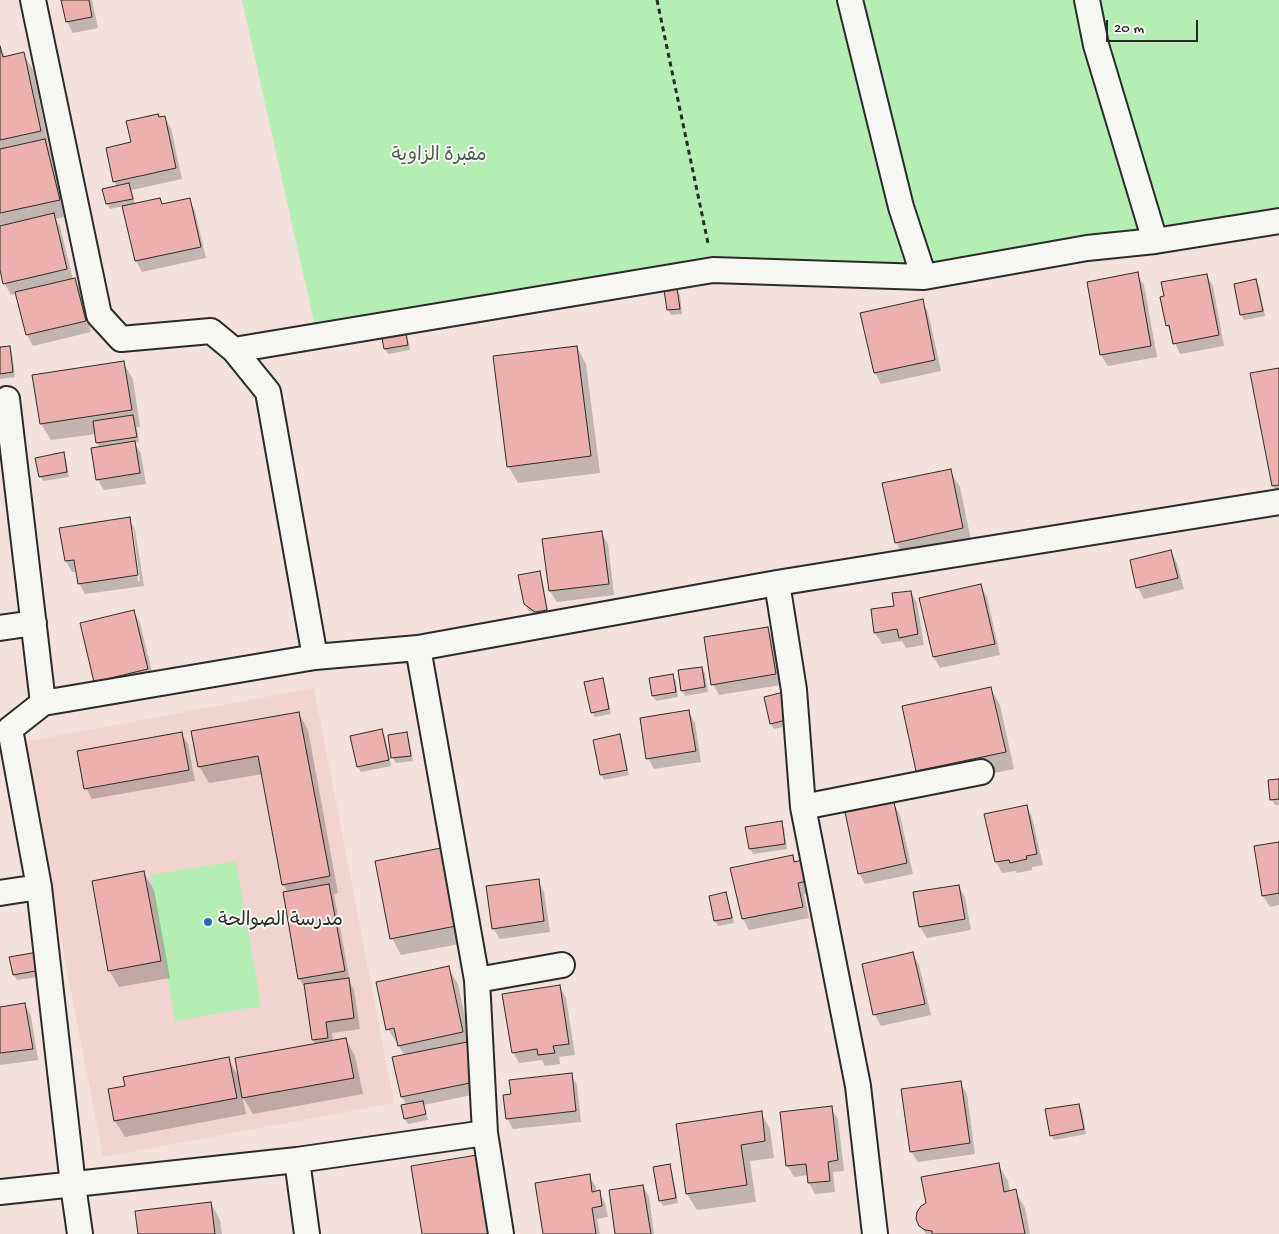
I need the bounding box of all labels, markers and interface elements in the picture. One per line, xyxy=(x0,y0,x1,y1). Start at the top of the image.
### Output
scale bar xyxy=(1109,10,1202,42)
text: 20 m xyxy=(1114,20,1144,38)
park label: مقبرة الزاوية xyxy=(391,146,487,168)
place label: مدرسة الصوالحة xyxy=(218,911,343,933)
marker: مدرسة الصوالحة xyxy=(202,916,214,928)

